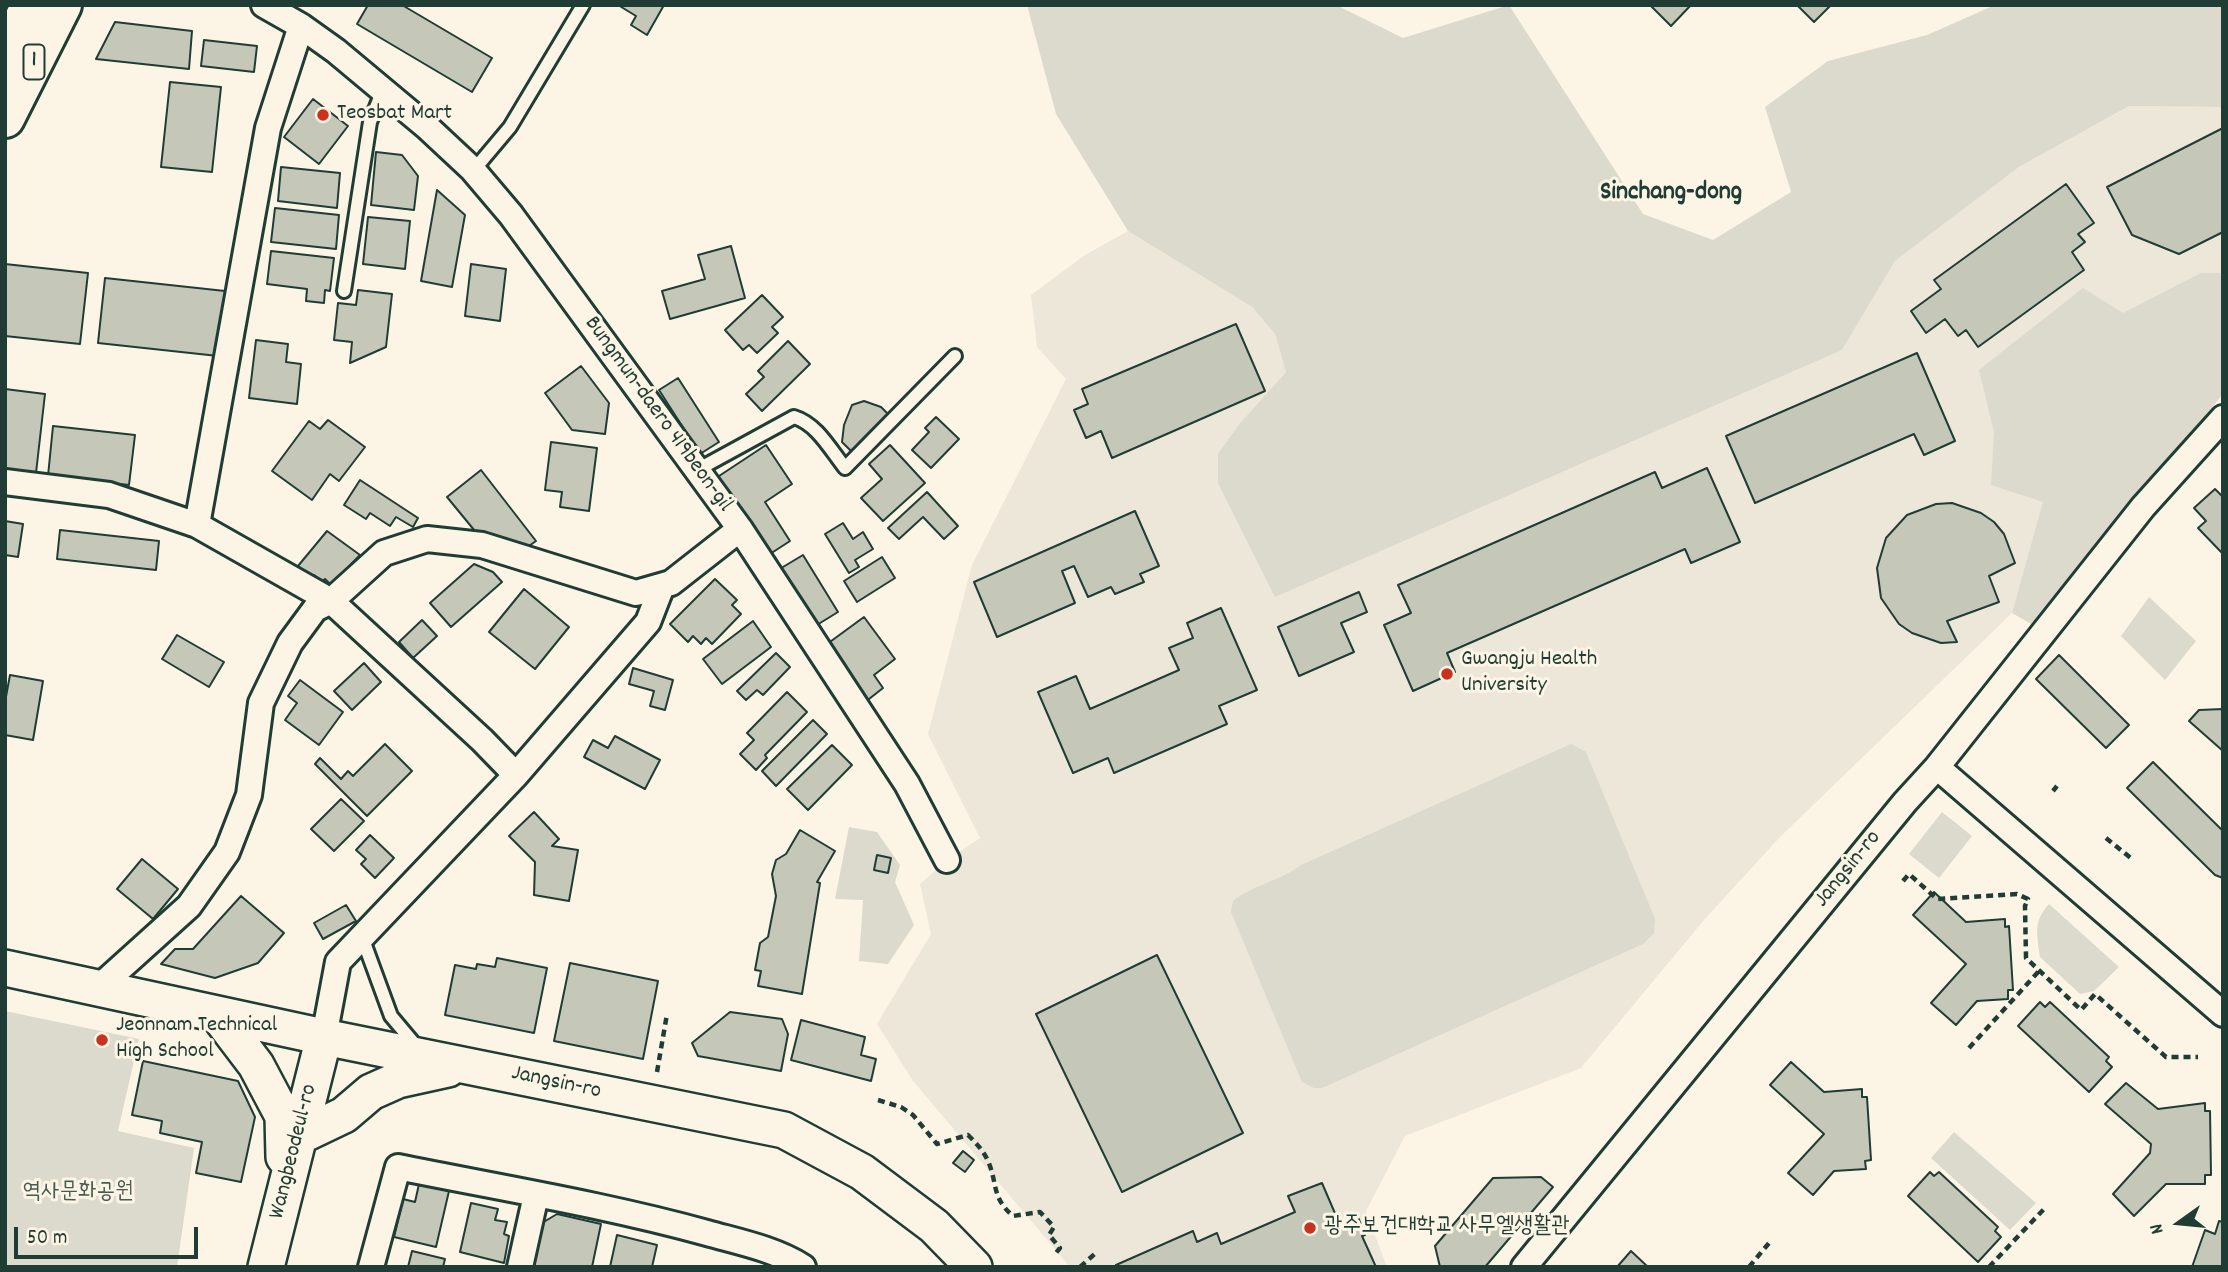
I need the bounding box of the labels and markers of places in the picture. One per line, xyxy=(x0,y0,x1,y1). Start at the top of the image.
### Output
place label: Teosbat Mart xyxy=(337,101,452,129)
marker: Teosbat Mart xyxy=(315,107,331,123)
place label: Gwangju Health University xyxy=(1461,647,1597,701)
marker: Gwangju Health University xyxy=(1439,666,1455,682)
place label: Jeonnam Technical High School xyxy=(116,1013,277,1067)
marker: Jeonnam Technical High School xyxy=(94,1032,110,1048)
place label: 광주보건대학교 사무엘생활관 xyxy=(1324,1214,1570,1242)
marker: 광주보건대학교 사무엘생활관 xyxy=(1302,1220,1318,1236)

